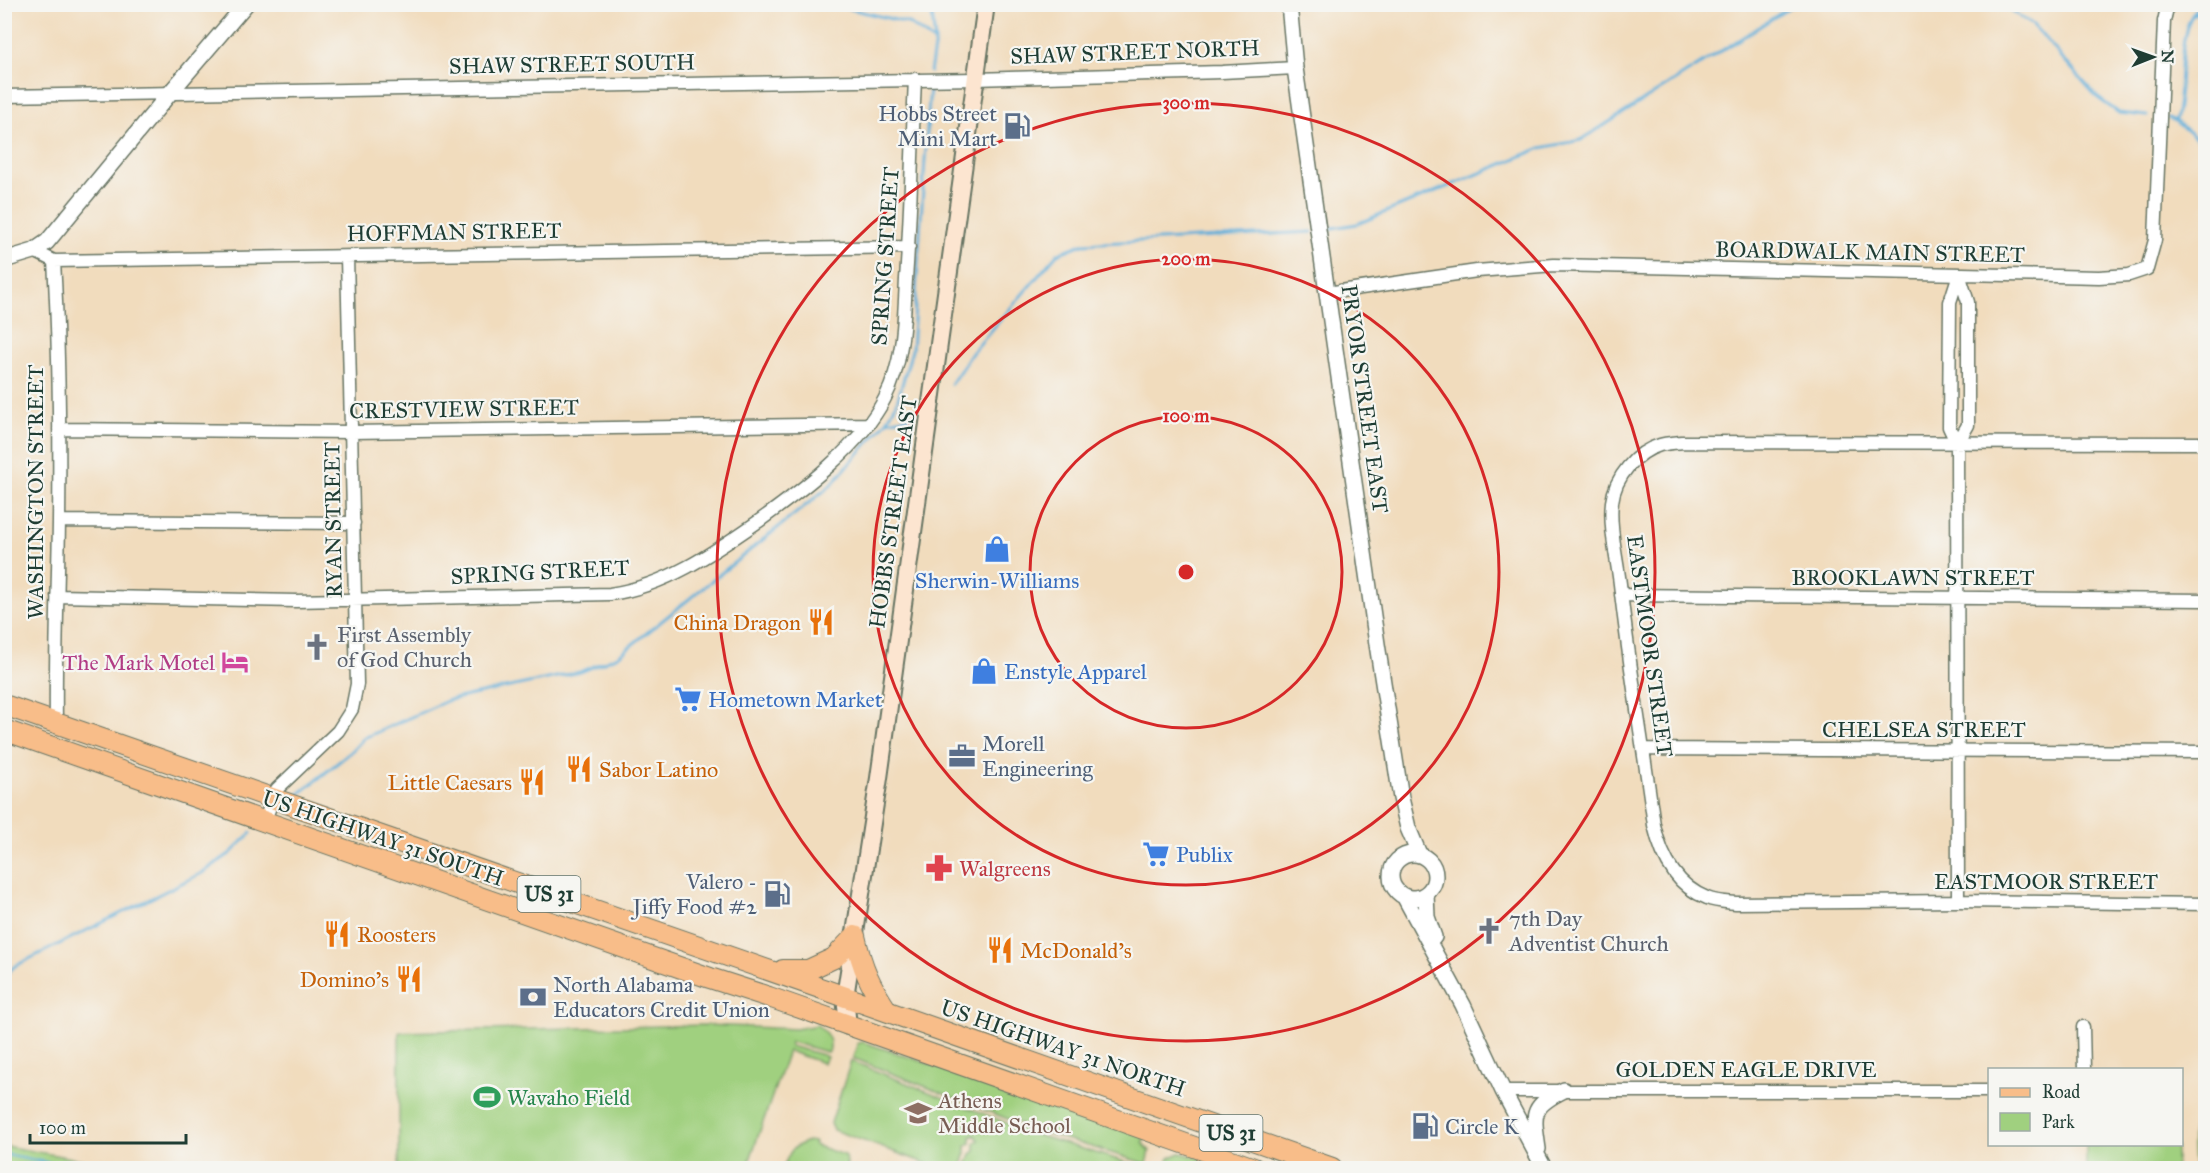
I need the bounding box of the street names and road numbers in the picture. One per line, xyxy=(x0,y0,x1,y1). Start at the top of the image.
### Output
street label: SHAW STREET NORTH xyxy=(1010,34,1260,70)
street label: SHAW STREET SOUTH xyxy=(449,48,695,80)
street label: SPRING STREET xyxy=(865,166,905,346)
street label: HOFFMAN STREET xyxy=(346,217,562,247)
street label: BOARDWALK MAIN STREET xyxy=(1715,236,2025,268)
street label: PRYOR STREET EAST xyxy=(1336,283,1394,515)
street label: WASHINGTON STREET xyxy=(22,364,49,620)
street label: CRESTVIEW STREET xyxy=(349,393,579,425)
street label: HOBBS STREET EAST xyxy=(863,394,923,630)
street label: RYAN STREET xyxy=(318,441,348,599)
street label: EASTMOOR STREET xyxy=(1621,533,1679,759)
street label: SPRING STREET xyxy=(450,554,630,590)
street label: BROOKLAWN STREET xyxy=(1791,564,2035,591)
street label: CHELSEA STREET xyxy=(1822,716,2026,743)
street label: US HIGHWAY 31 SOUTH xyxy=(259,784,507,892)
street label: EASTMOOR STREET xyxy=(1934,868,2158,895)
road number: US 31 xyxy=(518,876,580,912)
street label: US HIGHWAY 31 NORTH xyxy=(937,993,1189,1103)
street label: GOLDEN EAGLE DRIVE xyxy=(1615,1056,1877,1083)
road number: US 31 xyxy=(1200,1115,1262,1151)

